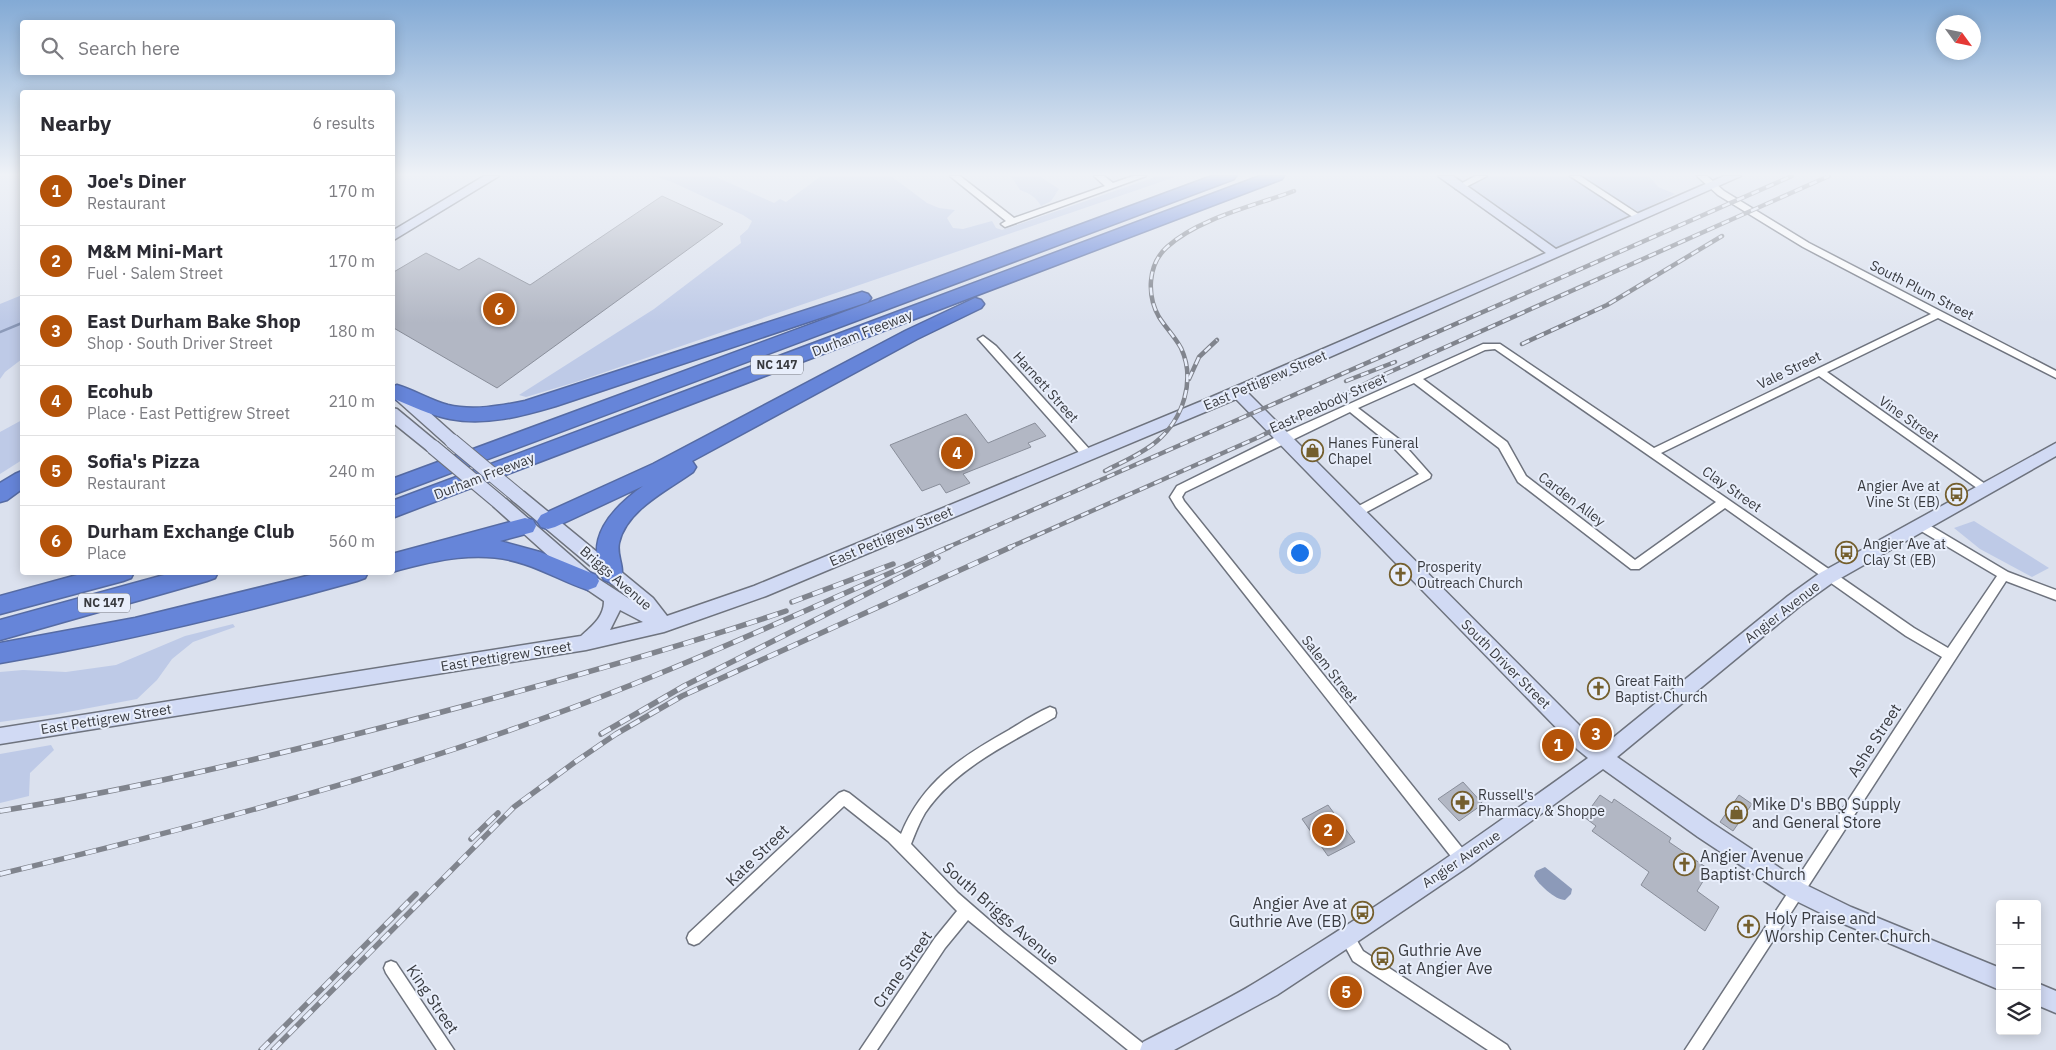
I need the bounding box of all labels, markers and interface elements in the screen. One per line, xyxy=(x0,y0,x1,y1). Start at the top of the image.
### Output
north arrow xyxy=(1936,15,1981,60)
search box xyxy=(20,20,395,75)
icon: search xyxy=(38,34,66,62)
text: Search here xyxy=(78,36,180,60)
text: Nearby xyxy=(40,109,111,137)
text: 6 results xyxy=(312,113,375,133)
text: Joe's Diner xyxy=(87,169,186,193)
text: 1 xyxy=(51,181,61,201)
text: 170 m xyxy=(328,181,375,201)
text: Restaurant xyxy=(87,193,166,213)
text: M&M Mini-Mart xyxy=(87,239,223,263)
text: 2 xyxy=(51,251,61,271)
text: 170 m xyxy=(328,251,375,271)
street label: South Plum Street xyxy=(1867,256,1977,324)
text: Fuel · Salem Street xyxy=(87,263,223,283)
pin: 6 xyxy=(483,290,515,328)
street label: Durham Freeway xyxy=(809,306,915,360)
text: East Durham Bake Shop xyxy=(87,309,301,333)
text: 3 xyxy=(51,321,61,341)
text: 180 m xyxy=(328,321,375,341)
text: Shop · South Driver Street xyxy=(87,333,273,353)
street label: East Pettigrew Street xyxy=(1201,346,1329,414)
street label: Vale Street xyxy=(1754,347,1824,393)
street label: Harnett Street xyxy=(1009,348,1083,426)
road number: NC 147 xyxy=(751,356,803,374)
street label: East Peabody Street xyxy=(1266,369,1390,437)
text: Ecohub xyxy=(87,379,153,403)
text: 4 xyxy=(51,391,61,411)
text: 210 m xyxy=(328,391,375,411)
street label: Vine Street xyxy=(1875,392,1943,446)
text: Place · East Pettigrew Street xyxy=(87,403,290,423)
pin: 4 xyxy=(941,434,973,472)
place label: Hanes Funeral Chapel xyxy=(1328,434,1419,468)
shop icon: Hanes Funeral Chapel xyxy=(1300,439,1324,463)
text: Sofia's Pizza xyxy=(87,449,200,473)
street label: Durham Freeway xyxy=(431,449,537,503)
text: 5 xyxy=(51,461,61,481)
text: 240 m xyxy=(328,461,375,481)
street label: Clay Street xyxy=(1699,462,1765,516)
street label: Carden Alley xyxy=(1535,468,1609,530)
text: Restaurant xyxy=(87,473,166,493)
place label: Angier Ave at Vine St (EB) xyxy=(1857,477,1940,511)
bus stop icon: Angier Ave at Vine St (EB) xyxy=(1944,482,1968,506)
street label: East Pettigrew Street xyxy=(827,502,955,570)
text: Durham Exchange Club xyxy=(87,519,295,543)
text: 6 xyxy=(51,531,61,551)
text: 560 m xyxy=(328,531,375,551)
place label: Angier Ave at Clay St (EB) xyxy=(1863,535,1946,569)
your location xyxy=(1287,540,1313,566)
bus stop icon: Angier Ave at Clay St (EB) xyxy=(1835,540,1859,564)
street label: Briggs Avenue xyxy=(576,542,656,614)
text: Place xyxy=(87,543,126,563)
place label: Prosperity Outreach Church xyxy=(1417,558,1523,592)
church icon: Prosperity Outreach Church xyxy=(1389,563,1413,587)
street label: Angier Avenue xyxy=(1741,577,1824,647)
road number: NC 147 xyxy=(78,594,130,612)
street label: South Driver Street xyxy=(1457,615,1555,713)
street label: Salem Street xyxy=(1298,632,1362,707)
street label: East Pettigrew Street xyxy=(439,637,573,675)
place label: Great Faith Baptist Church xyxy=(1615,672,1708,706)
church icon: Great Faith Baptist Church xyxy=(1587,677,1611,701)
street label: Ashe Street xyxy=(1843,699,1905,781)
street label: East Pettigrew Street xyxy=(39,700,173,738)
pin: 3 xyxy=(1580,715,1612,753)
pin: 1 xyxy=(1542,726,1574,764)
place label: Russell's Pharmacy & Shoppe xyxy=(1478,786,1605,820)
pharmacy icon: Russell's Pharmacy & Shoppe xyxy=(1450,791,1474,815)
place label: Mike D's BBQ Supply and General Store xyxy=(1752,794,1901,832)
shop icon: Mike D's BBQ Supply and General Store xyxy=(1724,801,1748,825)
pin: 2 xyxy=(1312,811,1344,849)
street label: Kate Street xyxy=(721,820,793,890)
street label: Angier Avenue xyxy=(1418,826,1504,892)
place label: Angier Avenue Baptist Church xyxy=(1700,846,1806,884)
church icon: Angier Avenue Baptist Church xyxy=(1672,853,1696,877)
street label: South Briggs Avenue xyxy=(939,857,1064,969)
place label: Angier Ave at Guthrie Ave (EB) xyxy=(1229,893,1347,931)
bus stop icon: Angier Ave at Guthrie Ave (EB) xyxy=(1351,900,1375,924)
map controls xyxy=(1996,900,2041,1035)
button: + xyxy=(1996,900,2041,945)
place label: Holy Praise and Worship Center Church xyxy=(1765,908,1931,946)
church icon: Holy Praise and Worship Center Church xyxy=(1737,915,1761,939)
street label: Crane Street xyxy=(868,926,936,1012)
place label: Guthrie Ave at Angier Ave xyxy=(1398,940,1493,978)
button: − xyxy=(1996,945,2041,990)
bus stop icon: Guthrie Ave at Angier Ave xyxy=(1370,947,1394,971)
street label: King Street xyxy=(403,961,463,1037)
pin: 5 xyxy=(1330,973,1362,1011)
button: layers xyxy=(1996,990,2041,1035)

